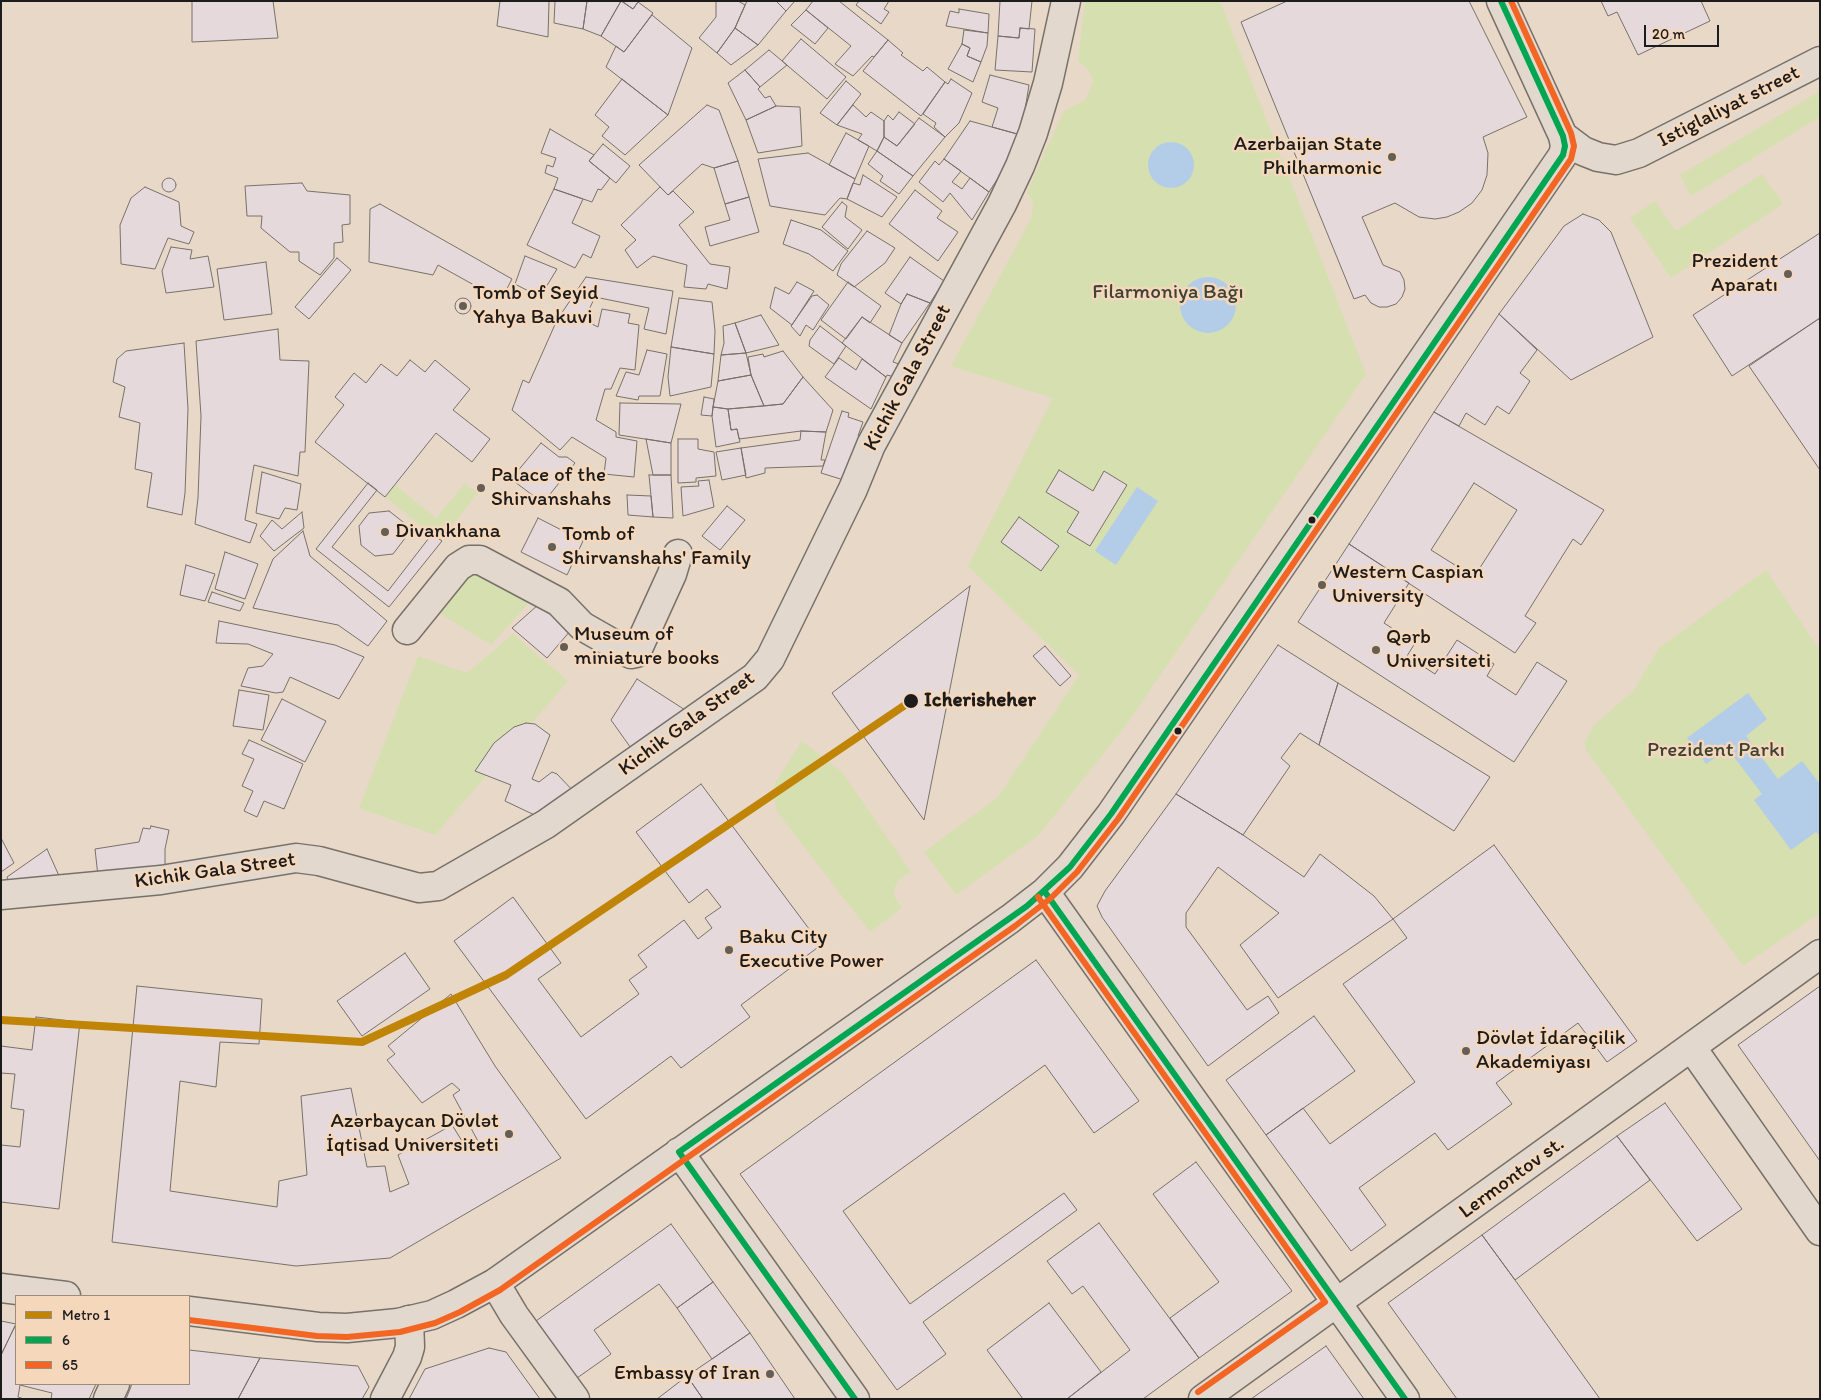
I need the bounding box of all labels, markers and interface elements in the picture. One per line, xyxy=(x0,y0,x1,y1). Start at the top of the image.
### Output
scale bar xyxy=(1646,15,1721,47)
text: 20 m xyxy=(1652,25,1685,43)
street label: Istiglaliyat street xyxy=(1654,60,1804,154)
place label: Azerbaijan State Philharmonic xyxy=(1234,132,1382,182)
marker: Azerbaijan State Philharmonic xyxy=(1386,151,1398,163)
place label: Prezident Aparatı xyxy=(1691,249,1778,299)
marker: Prezident Aparatı xyxy=(1782,268,1794,280)
park label: Filarmoniya Bağı xyxy=(1092,280,1244,306)
place label: Tomb of Seyid Yahya Bakuvi xyxy=(473,281,598,331)
marker: Tomb of Seyid Yahya Bakuvi xyxy=(457,300,469,312)
street label: Kichik Gala Street xyxy=(859,300,957,456)
place label: Palace of the Shirvanshahs xyxy=(491,463,611,513)
marker: Palace of the Shirvanshahs xyxy=(475,482,487,494)
unlabelled marker xyxy=(1307,515,1317,525)
place label: Divankhana xyxy=(395,519,501,545)
place label: Tomb of Shirvanshahs' Family xyxy=(562,522,751,572)
marker: Divankhana xyxy=(379,526,391,538)
marker: Tomb of Shirvanshahs' Family xyxy=(546,541,558,553)
place label: Western Caspian University xyxy=(1332,560,1484,610)
marker: Western Caspian University xyxy=(1316,579,1328,591)
place label: Museum of miniature books xyxy=(574,622,720,672)
place label: Qərb Universiteti xyxy=(1386,625,1491,675)
marker: Museum of miniature books xyxy=(558,641,570,653)
marker: Qərb Universiteti xyxy=(1370,644,1382,656)
street label: Kichik Gala Street xyxy=(614,666,760,782)
place label: Icherisheher xyxy=(924,688,1036,714)
marker: Icherisheher xyxy=(902,692,920,710)
unlabelled marker xyxy=(1173,726,1183,736)
park label: Prezident Parkı xyxy=(1647,738,1785,764)
street label: Kichik Gala Street xyxy=(133,847,297,895)
place label: Baku City Executive Power xyxy=(739,925,884,975)
marker: Baku City Executive Power xyxy=(723,944,735,956)
place label: Dövlət İdarəçilik Akademiyası xyxy=(1476,1026,1625,1076)
marker: Dövlət İdarəçilik Akademiyası xyxy=(1460,1045,1472,1057)
place label: Azərbaycan Dövlət İqtisad Universiteti xyxy=(326,1109,499,1159)
marker: Azərbaycan Dövlət İqtisad Universiteti xyxy=(503,1128,515,1140)
street label: Lermontov st. xyxy=(1455,1131,1569,1225)
legend xyxy=(15,1295,190,1385)
text: Metro 1 xyxy=(62,1306,110,1324)
text: 6 xyxy=(62,1331,70,1349)
text: 65 xyxy=(62,1356,78,1374)
place label: Embassy of Iran xyxy=(614,1361,760,1387)
marker: Embassy of Iran xyxy=(764,1368,776,1380)

